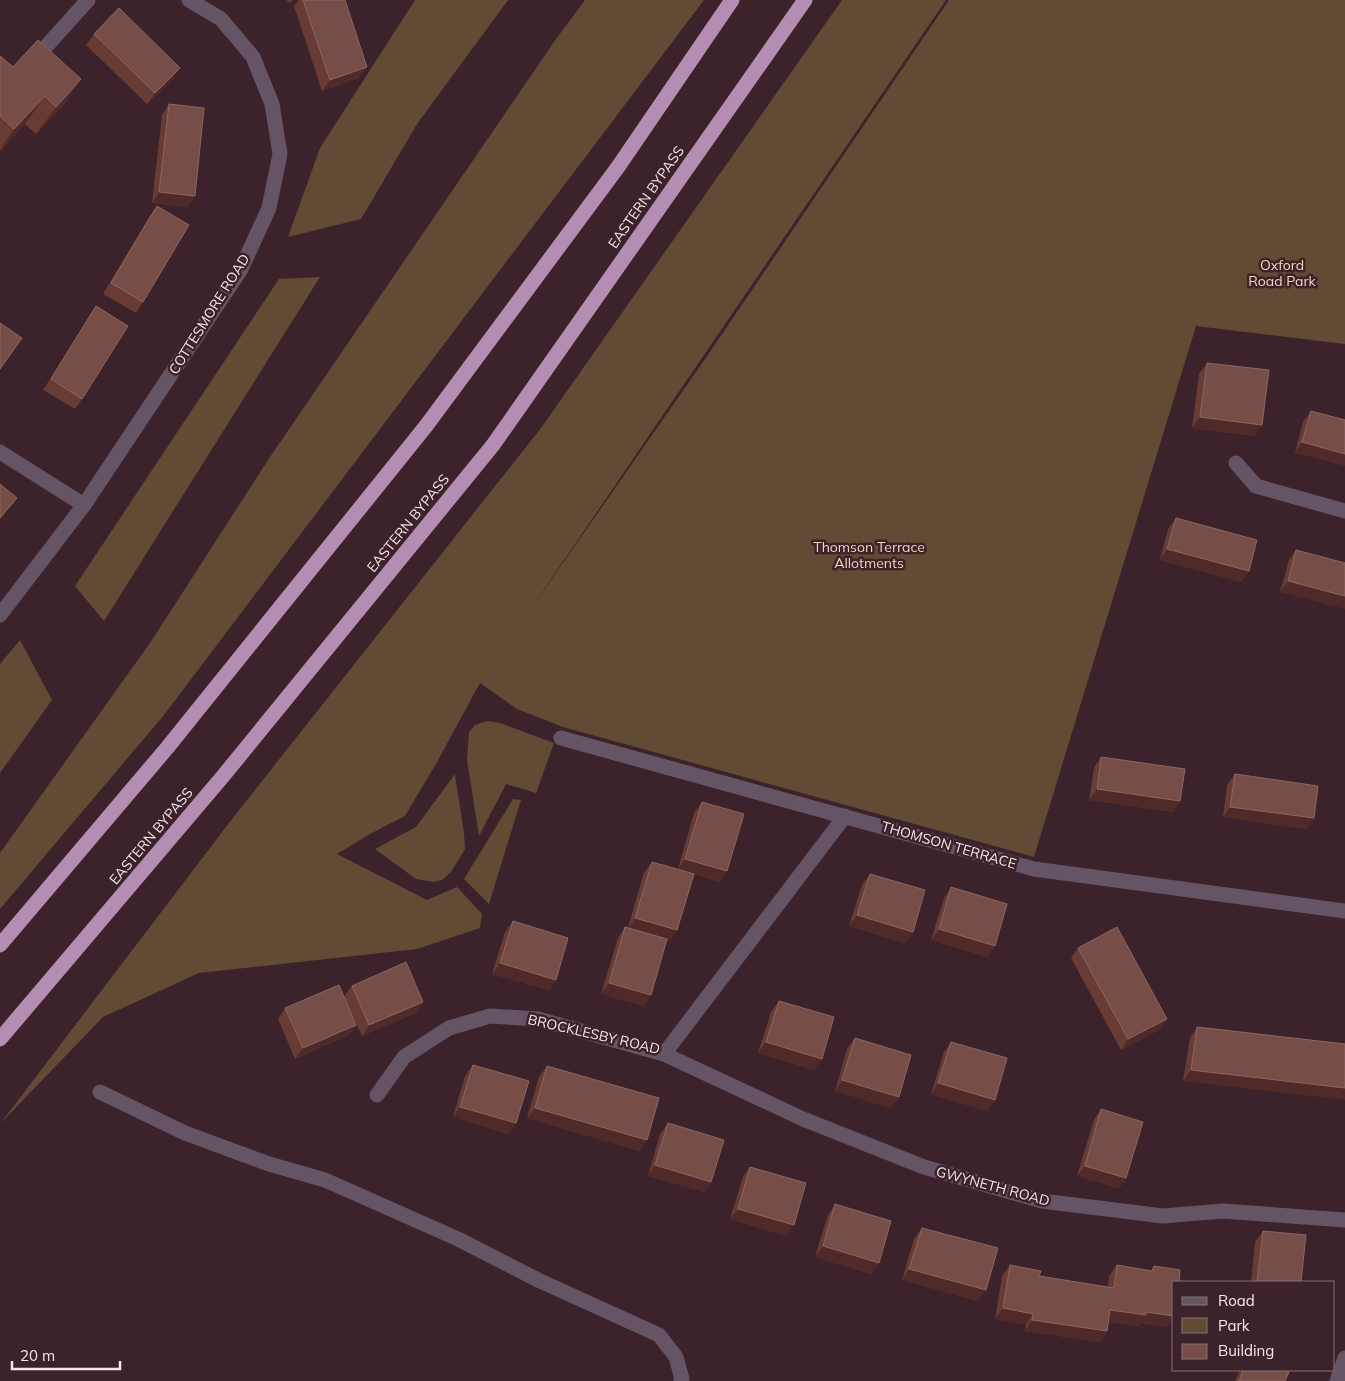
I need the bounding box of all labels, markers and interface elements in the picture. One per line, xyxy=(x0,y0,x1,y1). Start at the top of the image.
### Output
street label: EASTERN BYPASS xyxy=(604,142,688,252)
street label: COTTESMORE ROAD xyxy=(165,250,253,378)
park label: Oxford Road Park xyxy=(1248,256,1317,290)
street label: EASTERN BYPASS xyxy=(363,470,453,576)
park label: Thomson Terrace Allotments xyxy=(813,538,925,572)
street label: EASTERN BYPASS xyxy=(105,784,197,888)
street label: THOMSON TERRACE xyxy=(879,817,1019,873)
street label: BROCKLESBY ROAD xyxy=(526,1010,662,1058)
street label: GWYNETH ROAD xyxy=(934,1162,1052,1210)
legend xyxy=(1172,1281,1335,1371)
text: Road xyxy=(1218,1291,1255,1310)
text: Park xyxy=(1218,1316,1250,1335)
scale bar xyxy=(12,1338,120,1370)
text: Building xyxy=(1218,1341,1274,1360)
text: 20 m xyxy=(20,1346,55,1365)

